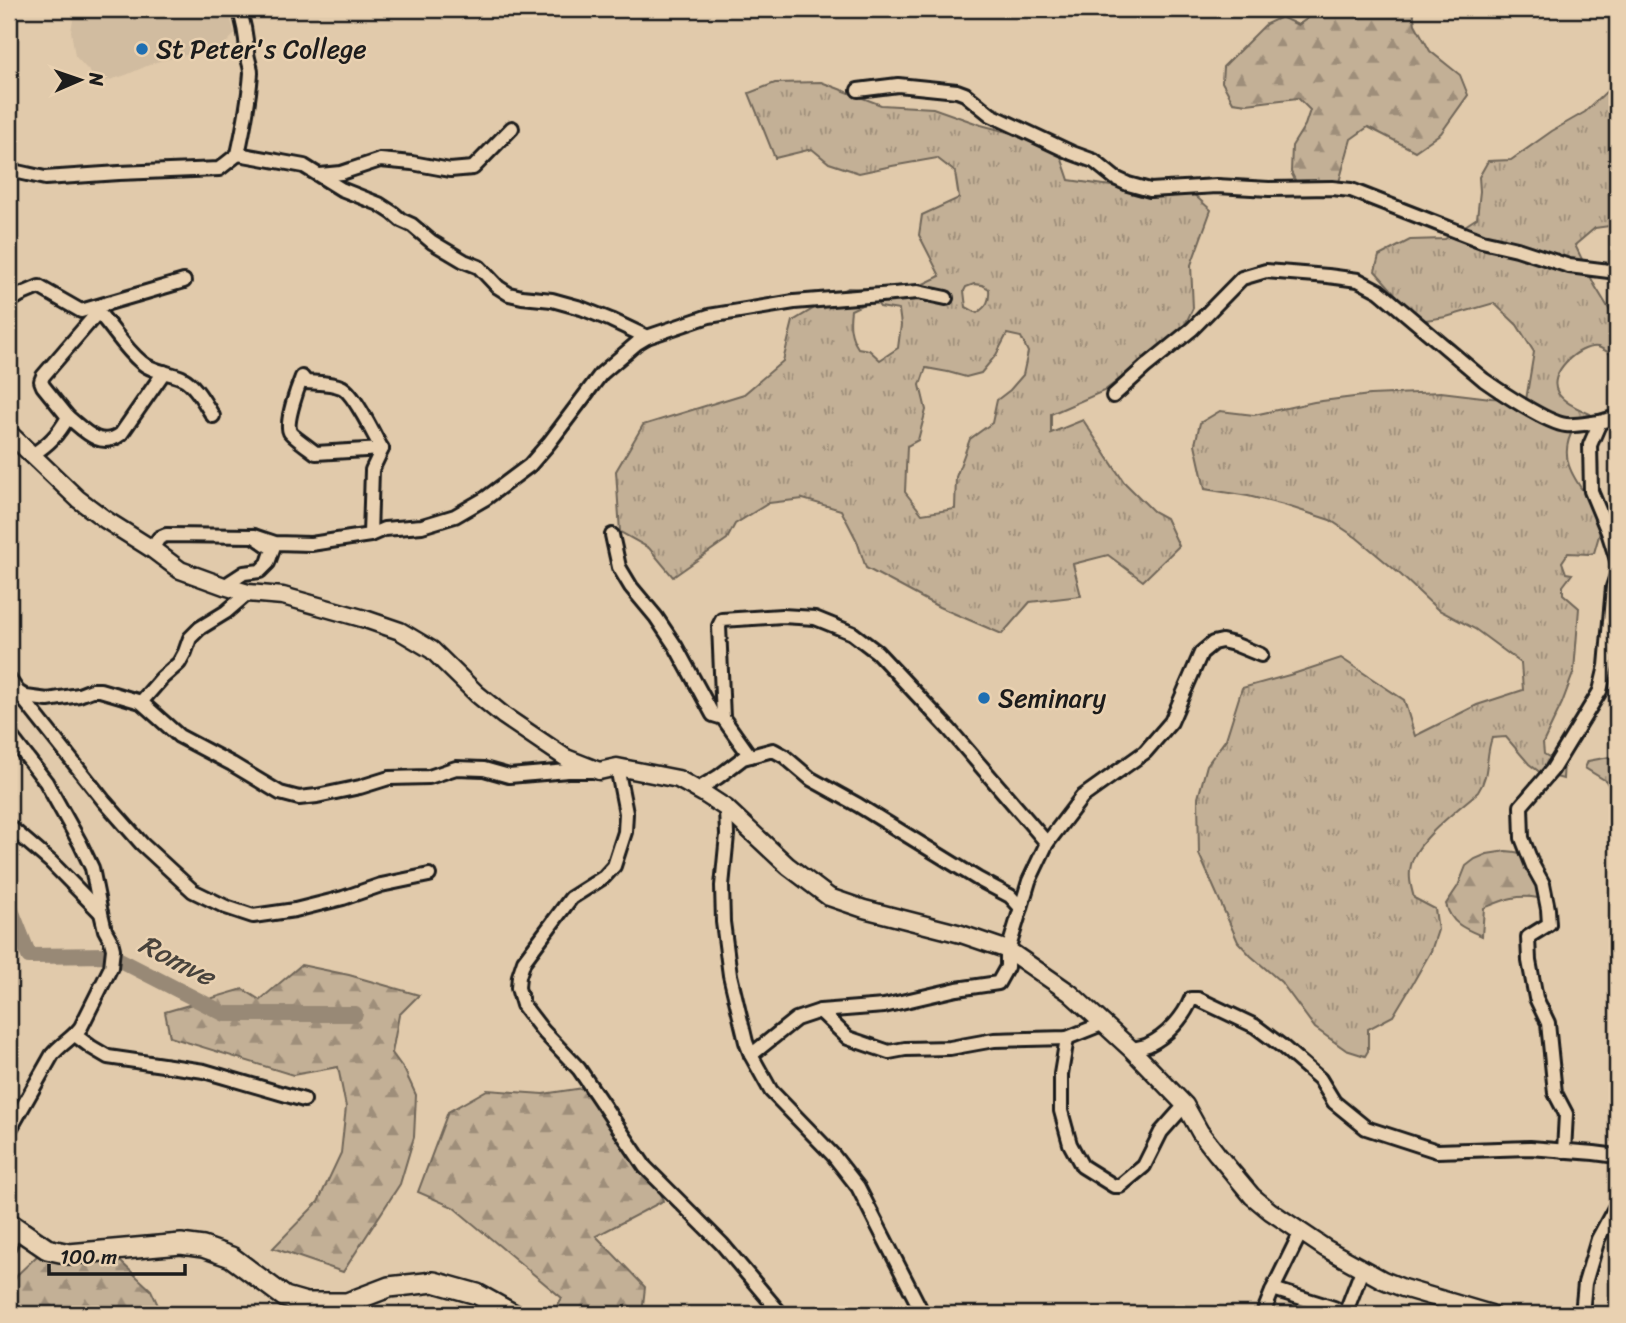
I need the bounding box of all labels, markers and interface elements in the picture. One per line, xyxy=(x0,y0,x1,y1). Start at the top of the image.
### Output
place label: St Peter's College xyxy=(156,26,367,72)
marker: St Peter's College xyxy=(134,41,150,57)
north arrow xyxy=(46,46,116,116)
text: N xyxy=(80,71,113,87)
place label: Seminary xyxy=(998,675,1107,721)
marker: Seminary xyxy=(976,690,992,706)
water label: Romve xyxy=(130,920,226,1001)
scale bar xyxy=(49,1232,186,1276)
text: 100 m xyxy=(60,1238,117,1276)

